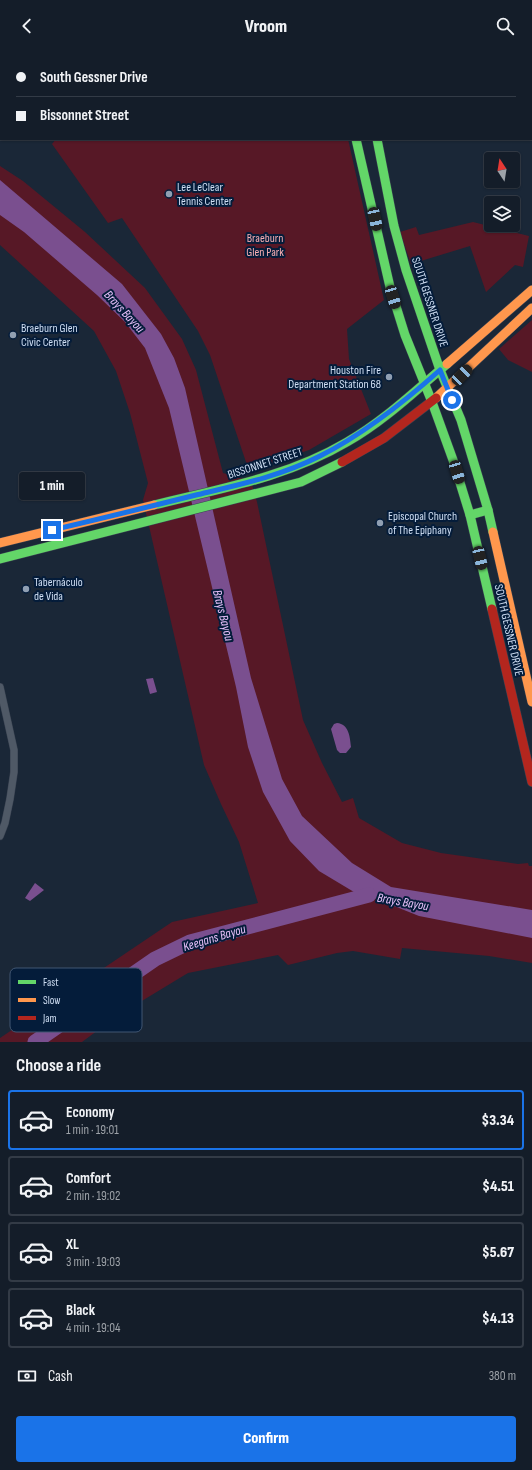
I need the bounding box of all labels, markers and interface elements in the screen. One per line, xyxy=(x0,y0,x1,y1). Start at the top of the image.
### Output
icon: back xyxy=(16,15,38,37)
icon: search xyxy=(494,15,516,37)
text: Vroom xyxy=(245,16,287,37)
text: South Gessner Drive xyxy=(40,68,148,87)
text: Bissonnet Street xyxy=(40,106,129,125)
north arrow xyxy=(484,152,520,188)
map controls xyxy=(484,152,520,232)
place label: Lee LeClear Tennis Center xyxy=(177,180,233,209)
marker: Lee LeClear Tennis Center xyxy=(164,189,174,199)
button: layers xyxy=(484,196,520,232)
car xyxy=(367,206,383,232)
park label: Braeburn Glen Park xyxy=(246,231,284,260)
street label: SOUTH GESSNER DRIVE xyxy=(408,255,451,349)
car xyxy=(384,284,402,310)
water label: Brays Bayou xyxy=(101,287,148,337)
place label: Braeburn Glen Civic Center xyxy=(21,321,78,350)
marker: Braeburn Glen Civic Center xyxy=(8,330,18,340)
car xyxy=(449,362,475,388)
place label: Houston Fire Department Station 68 xyxy=(288,363,381,392)
marker: Houston Fire Department Station 68 xyxy=(384,372,394,382)
route start xyxy=(443,391,461,409)
street label: BISSONNET STREET xyxy=(226,444,305,483)
car xyxy=(448,459,466,485)
callout: 1 min xyxy=(19,472,85,500)
text: 1 min xyxy=(40,478,64,494)
place label: Episcopal Church of The Epiphany xyxy=(388,509,457,538)
marker: Episcopal Church of The Epiphany xyxy=(375,518,385,528)
route end xyxy=(43,521,61,539)
car xyxy=(471,545,489,571)
place label: Tabernáculo de Vida xyxy=(34,575,83,604)
street label: SOUTH GESSNER DRIVE xyxy=(491,583,526,677)
marker: Tabernáculo de Vida xyxy=(21,584,31,594)
water label: Brays Bayou xyxy=(209,588,237,643)
water label: Brays Bayou xyxy=(376,890,431,915)
water label: Keegans Bayou xyxy=(181,921,248,955)
legend xyxy=(10,968,142,1032)
text: Fast xyxy=(43,976,59,989)
text: Slow xyxy=(43,994,60,1007)
text: Jam xyxy=(42,1012,57,1025)
text: Choose a ride xyxy=(16,1055,101,1076)
icon: car xyxy=(18,1102,54,1138)
text: Economy xyxy=(66,1103,115,1122)
text: $3.34 xyxy=(481,1111,514,1130)
text: 1 min · 19:01 xyxy=(66,1122,119,1138)
icon: car xyxy=(18,1168,54,1204)
text: Comfort xyxy=(66,1169,111,1188)
text: $4.51 xyxy=(482,1177,514,1196)
text: 2 min · 19:02 xyxy=(66,1188,120,1204)
icon: car xyxy=(18,1234,54,1270)
text: XL xyxy=(66,1235,79,1254)
text: $5.67 xyxy=(482,1243,514,1262)
text: 3 min · 19:03 xyxy=(66,1254,121,1270)
icon: car xyxy=(18,1300,54,1336)
text: Black xyxy=(66,1301,95,1320)
text: $4.13 xyxy=(482,1309,514,1328)
text: 4 min · 19:04 xyxy=(66,1320,121,1336)
icon: cash xyxy=(16,1365,38,1387)
text: Cash xyxy=(48,1367,73,1386)
text: 380 m xyxy=(489,1368,516,1384)
button: Confirm xyxy=(16,1416,516,1462)

